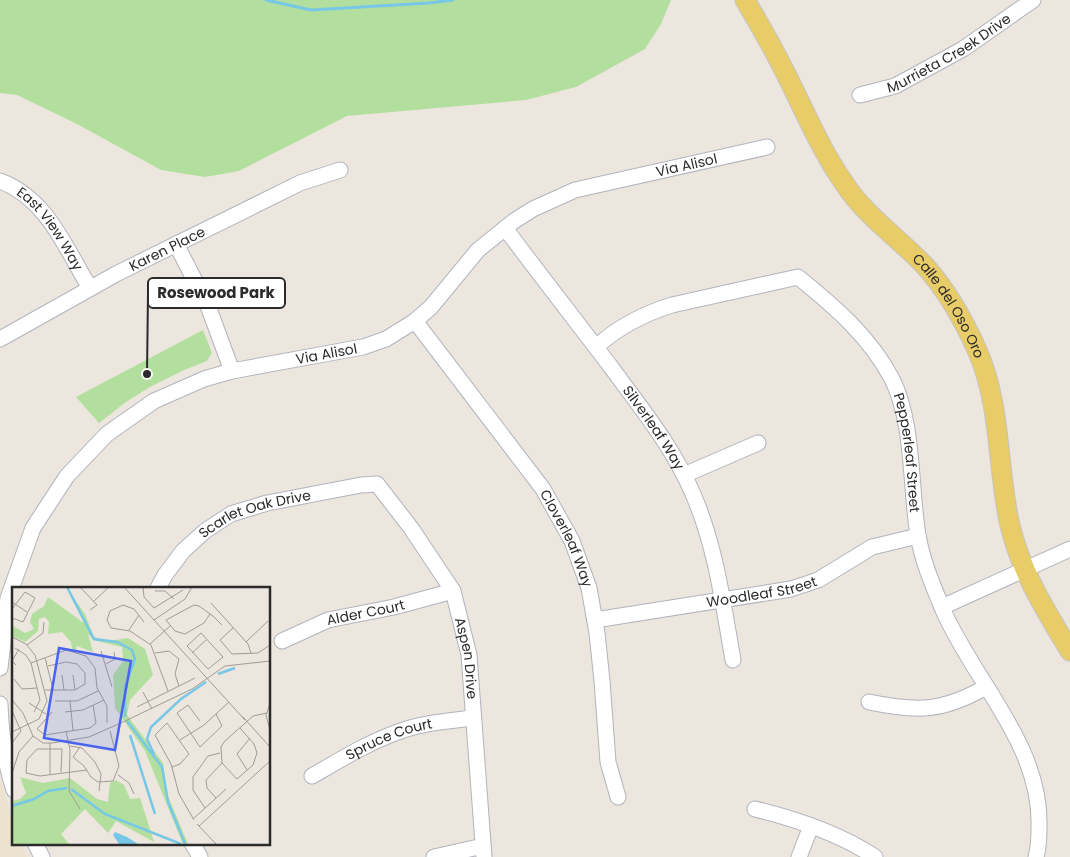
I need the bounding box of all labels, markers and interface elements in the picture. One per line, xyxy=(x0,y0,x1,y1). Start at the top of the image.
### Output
street label: Murrieta Creek Drive xyxy=(885,8,1015,98)
street label: Via Alisol xyxy=(654,148,719,182)
street label: East View Way xyxy=(13,182,88,274)
street label: Karen Place xyxy=(126,221,209,276)
street label: Calle del Oso Oro xyxy=(908,249,989,361)
callout: Rosewood Park xyxy=(148,278,285,308)
text: Rosewood Park xyxy=(157,282,276,303)
street label: Via Alisol xyxy=(294,338,359,369)
street label: Silverleaf Way xyxy=(618,381,689,473)
street label: Pepperleaf Street xyxy=(889,390,925,513)
street label: Scarlet Oak Drive xyxy=(194,485,313,542)
street label: Cloverleaf Way xyxy=(535,486,598,590)
street label: Woodleaf Street xyxy=(705,571,819,612)
inset map xyxy=(12,587,270,844)
street label: Alder Court xyxy=(325,595,407,630)
street label: Aspen Drive xyxy=(450,615,482,700)
street label: Spruce Court xyxy=(342,713,434,765)

